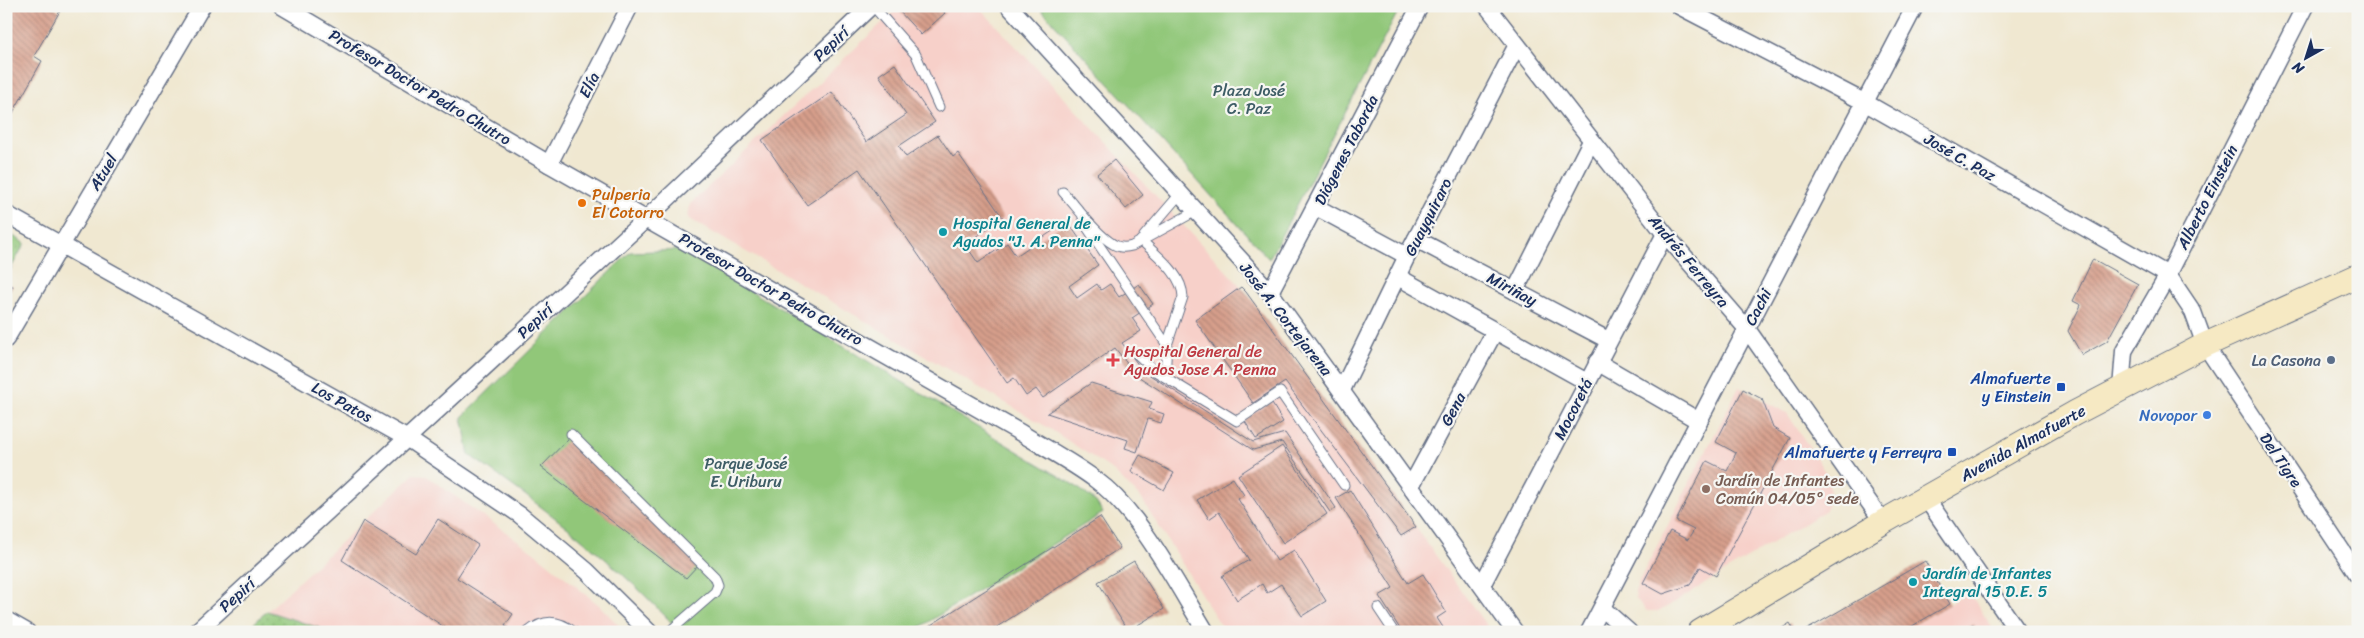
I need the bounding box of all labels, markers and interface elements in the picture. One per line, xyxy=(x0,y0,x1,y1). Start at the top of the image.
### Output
street label: Pepirí xyxy=(806,17,858,69)
street label: Profesor Doctor Pedro Chutro xyxy=(323,21,517,153)
north arrow xyxy=(2282,32,2332,82)
text: N xyxy=(2286,55,2311,81)
street label: Elía xyxy=(570,67,608,103)
park label: Plaza José C. Paz xyxy=(1213,76,1285,123)
street label: Diógenes Taborda xyxy=(1306,90,1386,210)
street label: José C. Paz xyxy=(1918,124,2002,190)
street label: Alberto Einstein xyxy=(2168,139,2246,255)
street label: Atuel xyxy=(80,148,126,197)
street label: Guayquiraro xyxy=(1396,173,1460,261)
place label: Pulperia El Cotorro xyxy=(592,180,664,227)
marker: Pulperia El Cotorro xyxy=(576,197,588,209)
street label: Andrés Ferreyra xyxy=(1640,207,1737,314)
place label: Hospital General de Agudos "J. A. Penna" xyxy=(952,209,1101,256)
street label: Profesor Doctor Pedro Chutro xyxy=(673,224,869,354)
marker: Hospital General de Agudos "J. A. Penna" xyxy=(937,226,949,238)
street label: José A. Cortejarena xyxy=(1231,255,1341,383)
street label: Miriñay xyxy=(1482,264,1543,315)
street label: Cachi xyxy=(1736,283,1780,331)
street label: Pepirí xyxy=(510,294,562,346)
place label: Hospital General de Agudos Jose A. Penna xyxy=(1123,337,1276,384)
place label: La Casona xyxy=(2251,346,2321,375)
marker: Hospital General de Agudos Jose A. Penna xyxy=(1106,353,1120,367)
marker: La Casona xyxy=(2325,354,2337,366)
place label: Almafuerte y Einstein xyxy=(1970,364,2051,411)
street label: Los Patos xyxy=(306,373,378,431)
street label: Mocoretá xyxy=(1545,373,1601,445)
marker: Almafuerte y Einstein xyxy=(2055,381,2067,393)
street label: Gena xyxy=(1432,386,1474,431)
street label: Avenida Almafuerte xyxy=(1954,396,2091,490)
place label: Novopor xyxy=(2139,401,2198,430)
marker: Novopor xyxy=(2201,409,2213,421)
street label: Del Tigre xyxy=(2252,426,2310,494)
place label: Almafuerte y Ferreyra xyxy=(1784,438,1942,467)
marker: Almafuerte y Ferreyra xyxy=(1946,446,1958,458)
park label: Parque José E. Uriburu xyxy=(705,449,787,496)
place label: Jardín de Infantes Común 04/05° sede xyxy=(1715,466,1859,513)
marker: Jardín de Infantes Común 04/05° sede xyxy=(1700,483,1712,495)
place label: Jardín de Infantes Integral 15 D.E. 5 xyxy=(1922,559,2052,606)
street label: Pepirí xyxy=(212,569,264,620)
marker: Jardín de Infantes Integral 15 D.E. 5 xyxy=(1907,576,1919,588)

